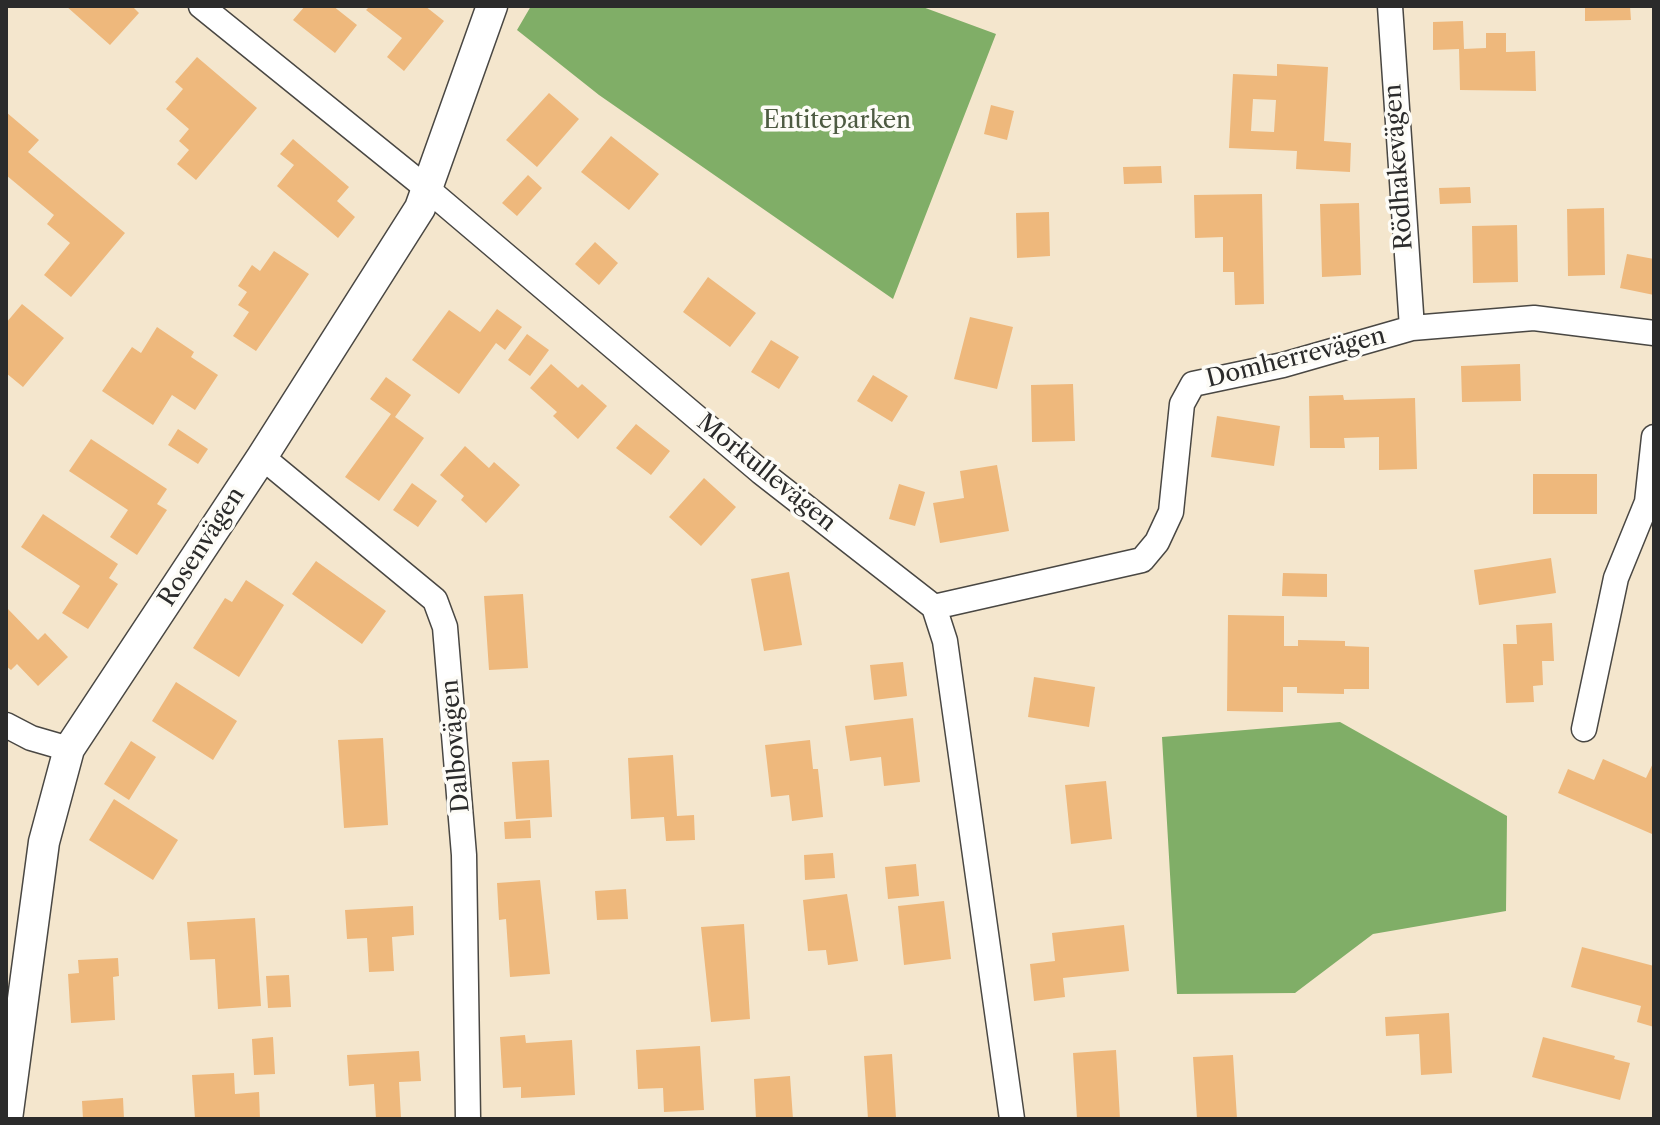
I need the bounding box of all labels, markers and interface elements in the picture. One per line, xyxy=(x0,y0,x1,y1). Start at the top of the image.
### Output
street label: Rödhakevägen xyxy=(1379,83,1419,251)
park label: Entiteparken xyxy=(763,107,911,135)
street label: Domherrevägen xyxy=(1203,322,1389,394)
street label: Morkullevägen xyxy=(691,408,841,538)
street label: Rosenvägen xyxy=(153,482,251,612)
street label: Dalbovägen xyxy=(436,678,476,814)

